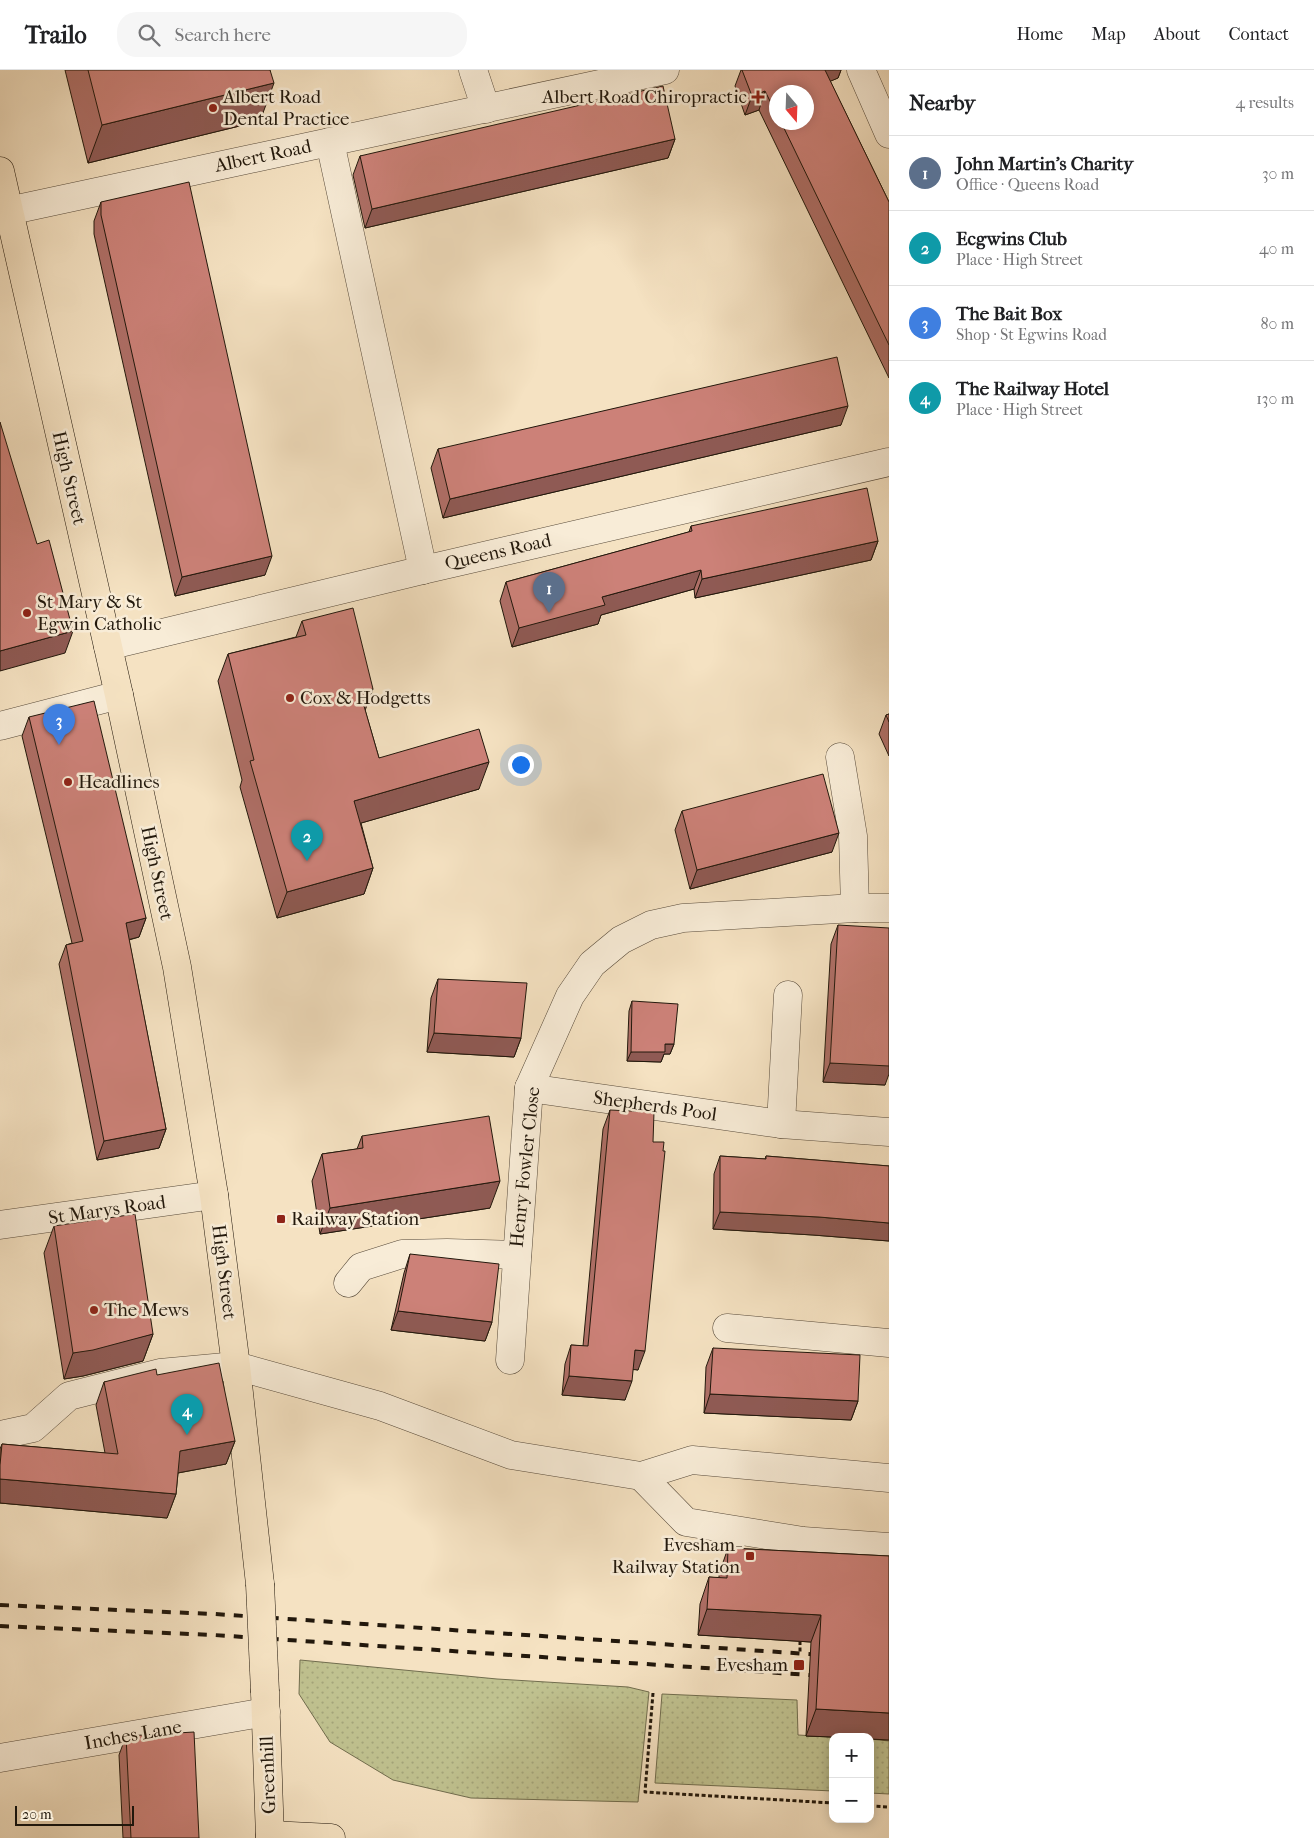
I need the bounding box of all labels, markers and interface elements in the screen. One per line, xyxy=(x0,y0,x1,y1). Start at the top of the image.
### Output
search box xyxy=(117,12,467,57)
text: Trailo xyxy=(25,21,87,49)
icon: search xyxy=(135,21,163,49)
text: Search here xyxy=(175,24,271,46)
text: Home xyxy=(1016,24,1063,45)
text: Map xyxy=(1091,24,1126,45)
text: About xyxy=(1154,24,1200,45)
text: Contact xyxy=(1228,24,1289,45)
north arrow xyxy=(769,85,814,130)
place label: Albert Road Dental Practice xyxy=(222,86,349,130)
place label: Albert Road Chiropractic xyxy=(541,86,747,108)
marker: Albert Road Chiropractic xyxy=(751,90,765,104)
text: Nearby xyxy=(909,91,975,115)
text: 4 results xyxy=(1236,93,1294,112)
marker: Albert Road Dental Practice xyxy=(207,102,219,114)
street label: Albert Road xyxy=(212,135,314,177)
text: John Martin's Charity xyxy=(956,153,1133,175)
text: 1 xyxy=(922,164,928,183)
text: 30 m xyxy=(1262,164,1294,183)
text: Office · Queens Road xyxy=(956,175,1099,194)
text: Ecgwins Club xyxy=(956,228,1067,250)
text: 2 xyxy=(921,239,929,258)
text: 40 m xyxy=(1259,239,1294,258)
text: Place · High Street xyxy=(956,250,1083,269)
text: The Bait Box xyxy=(956,303,1062,325)
text: 3 xyxy=(922,314,928,333)
text: 80 m xyxy=(1260,314,1294,333)
text: Shop · St Egwins Road xyxy=(956,325,1107,344)
text: The Railway Hotel xyxy=(956,378,1109,400)
text: 4 xyxy=(920,389,930,408)
text: 130 m xyxy=(1256,389,1294,408)
text: Place · High Street xyxy=(956,400,1083,419)
street label: High Street xyxy=(48,429,91,527)
street label: Queens Road xyxy=(443,529,554,575)
pin: 1 xyxy=(533,572,565,613)
place label: St Mary & St Egwin Catholic xyxy=(37,591,162,635)
marker: St Mary & St Egwin Catholic xyxy=(21,607,33,619)
place label: Cox & Hodgetts xyxy=(300,687,431,709)
marker: Cox & Hodgetts xyxy=(284,692,296,704)
pin: 3 xyxy=(43,704,75,745)
your location xyxy=(508,752,534,778)
place label: Headlines xyxy=(78,771,160,793)
marker: Headlines xyxy=(62,776,74,788)
pin: 2 xyxy=(291,820,323,861)
street label: High Street xyxy=(136,824,178,922)
street label: Henry Fowler Close xyxy=(506,1086,544,1248)
street label: Shepherds Pool xyxy=(592,1086,718,1126)
street label: St Marys Road xyxy=(47,1191,168,1229)
place label: Railway Station xyxy=(291,1208,419,1230)
marker: Railway Station xyxy=(275,1213,287,1225)
street label: High Street xyxy=(207,1223,241,1321)
place label: The Mews xyxy=(104,1299,189,1321)
marker: The Mews xyxy=(88,1304,100,1316)
pin: 4 xyxy=(171,1394,203,1435)
place label: Evesham- Railway Station xyxy=(612,1534,743,1578)
marker: Evesham- Railway Station xyxy=(744,1550,756,1562)
place label: Evesham xyxy=(716,1654,788,1676)
marker: Evesham xyxy=(792,1658,806,1672)
street label: Inches Lane xyxy=(83,1716,183,1754)
map controls xyxy=(829,1733,874,1823)
button: + xyxy=(829,1733,874,1778)
street label: Greenhill xyxy=(256,1736,280,1814)
button: − xyxy=(829,1778,874,1823)
scale bar xyxy=(15,1803,134,1826)
text: 20 m xyxy=(22,1806,52,1823)

